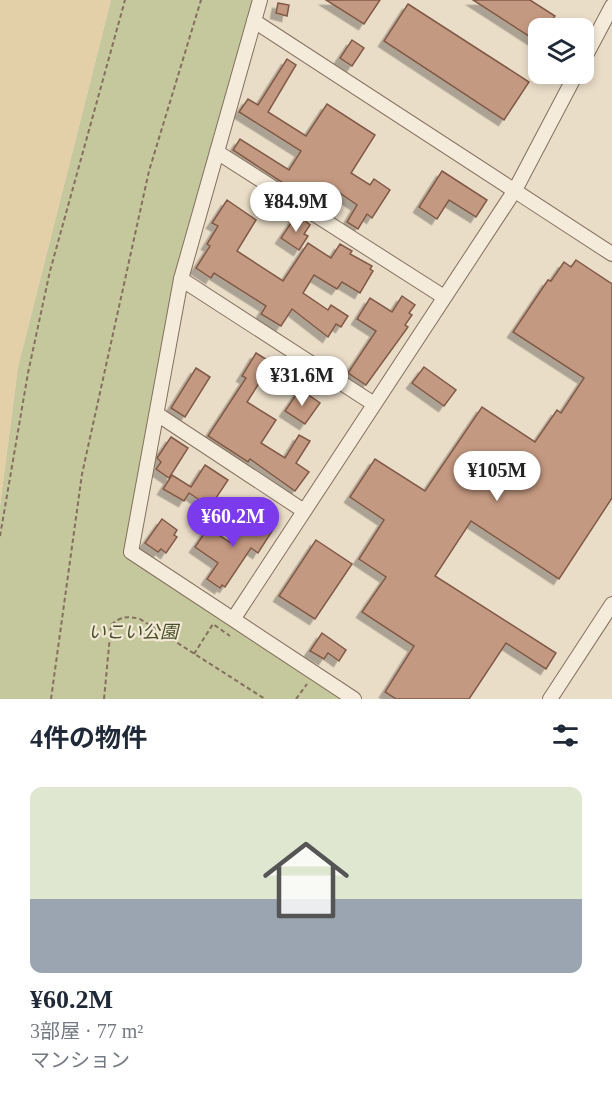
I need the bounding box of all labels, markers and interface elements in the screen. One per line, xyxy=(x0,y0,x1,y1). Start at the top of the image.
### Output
map controls xyxy=(528,18,594,84)
button: layers xyxy=(528,18,594,84)
pin: ¥84.9M xyxy=(247,182,345,233)
text: ¥84.9M xyxy=(264,190,328,212)
pin: ¥31.6M xyxy=(253,356,351,407)
text: ¥31.6M xyxy=(270,364,334,386)
pin: ¥105M xyxy=(455,451,539,502)
text: ¥105M xyxy=(468,459,526,481)
pin: ¥60.2M xyxy=(184,497,282,548)
text: ¥60.2M xyxy=(201,505,265,527)
park label: いこい公園 xyxy=(88,622,181,642)
icon: filters xyxy=(549,719,582,752)
text: 4件の物件 xyxy=(30,724,147,753)
icon: home xyxy=(252,826,360,934)
text: ¥60.2M xyxy=(30,985,113,1014)
text: 3部屋 · 77 m² xyxy=(30,1020,143,1042)
text: マンション xyxy=(30,1049,130,1071)

